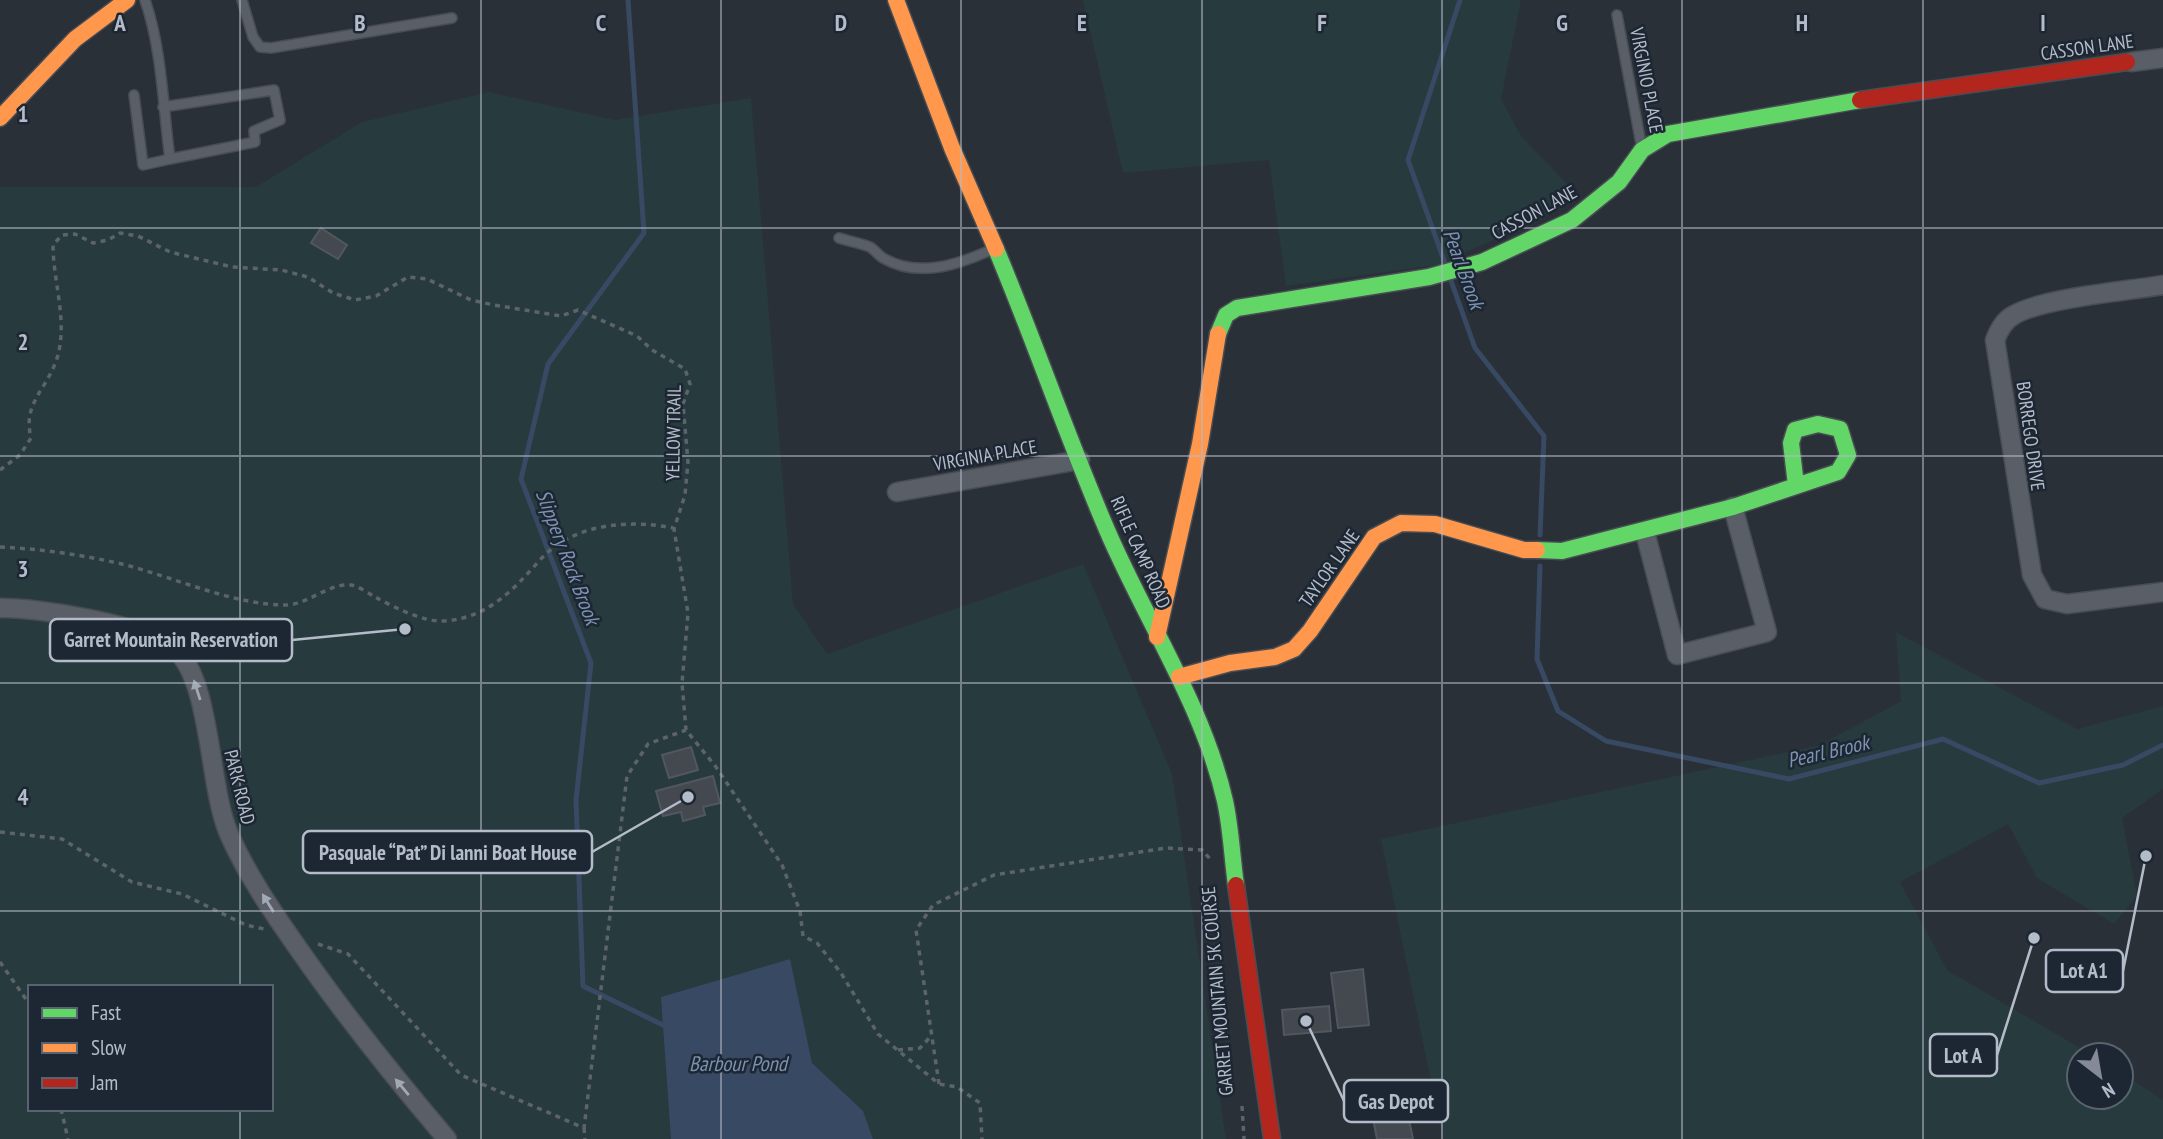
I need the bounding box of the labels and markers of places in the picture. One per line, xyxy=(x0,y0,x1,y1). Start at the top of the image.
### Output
callout: Garret Mountain Reservation xyxy=(50,619,292,661)
callout: Pasquale “Pat” Di lanni Boat House xyxy=(303,831,592,873)
callout: Lot A1 xyxy=(2046,950,2123,992)
callout: Lot A xyxy=(1930,1034,1997,1076)
callout: Gas Depot xyxy=(1344,1080,1448,1122)

